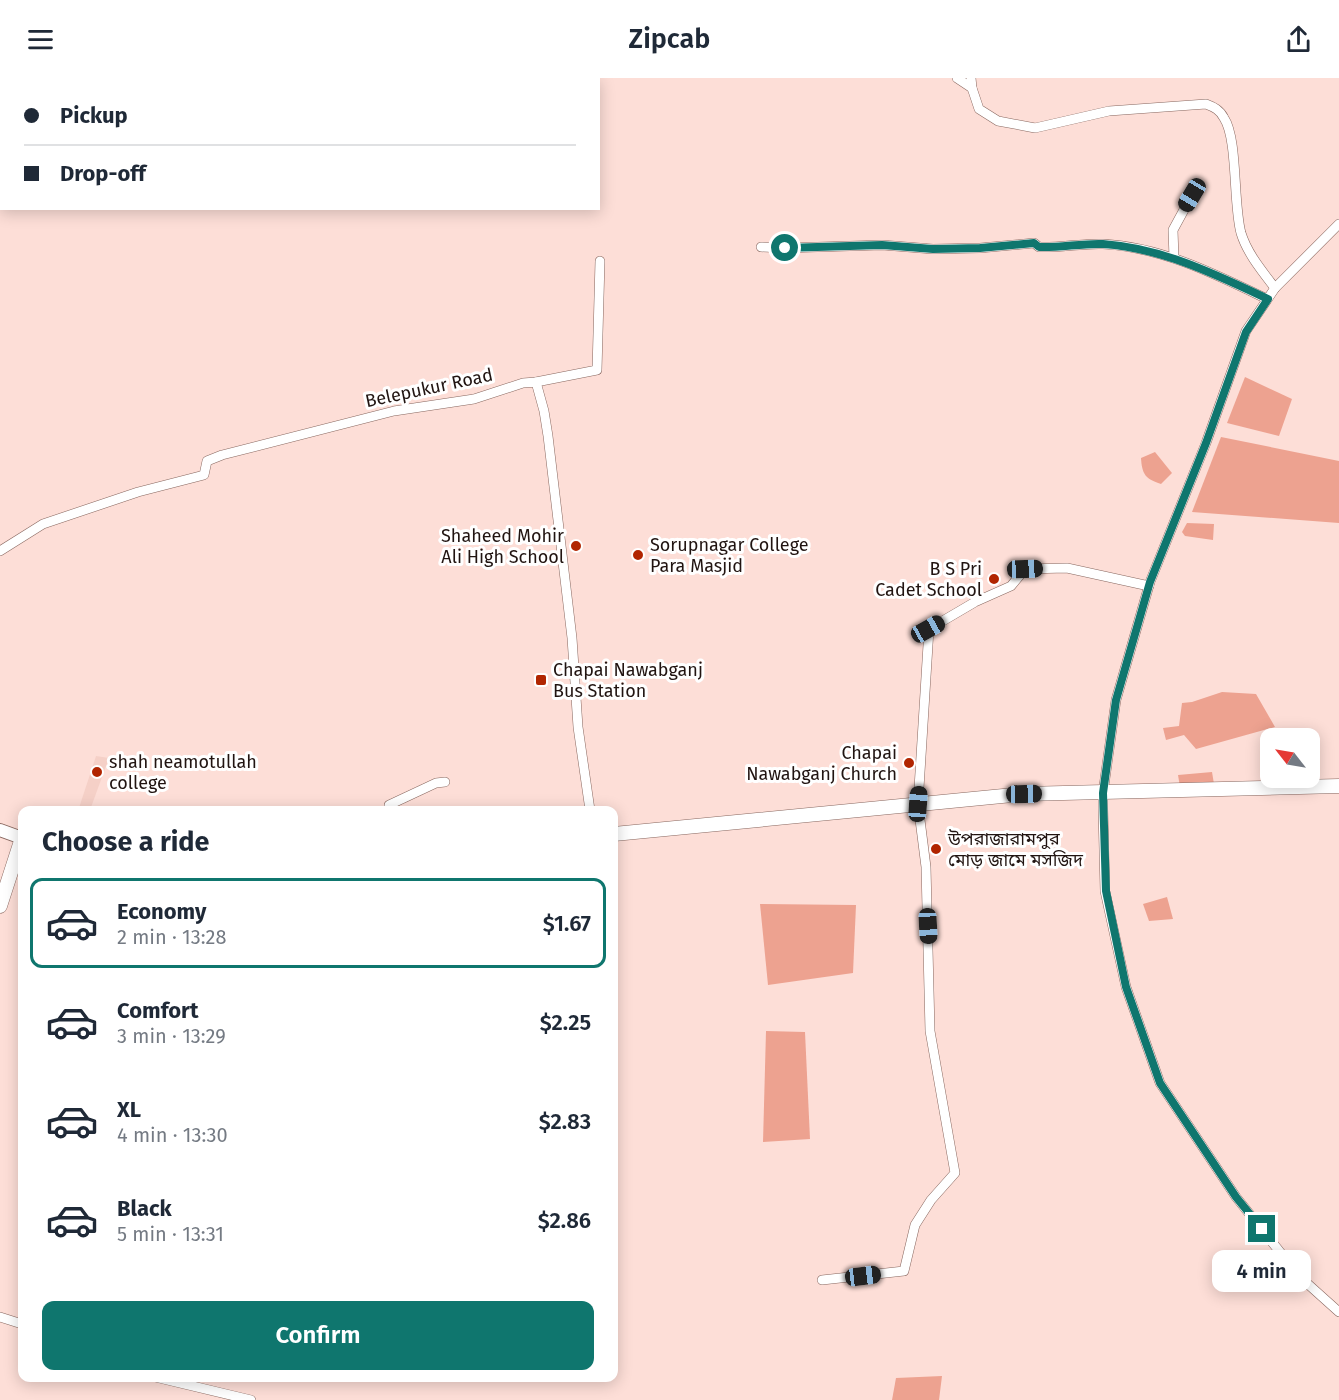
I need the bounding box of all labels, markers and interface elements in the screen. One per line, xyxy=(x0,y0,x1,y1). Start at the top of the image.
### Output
icon: menu xyxy=(24,23,57,56)
text: Zipcab xyxy=(629,23,710,55)
icon: share xyxy=(1282,23,1315,56)
text: Pickup xyxy=(60,102,128,129)
text: Drop-off xyxy=(60,160,146,187)
car xyxy=(1175,175,1209,215)
route start xyxy=(771,234,798,261)
street label: Belepukur Road xyxy=(363,364,495,412)
place label: Shaheed Mohir Ali High School xyxy=(441,525,564,568)
place label: Sorupnagar College Para Masjid xyxy=(650,534,809,577)
marker: Shaheed Mohir Ali High School xyxy=(569,539,583,553)
marker: Sorupnagar College Para Masjid xyxy=(631,548,645,562)
place label: B S Pri Cadet School xyxy=(875,558,982,601)
car xyxy=(1007,559,1043,579)
marker: B S Pri Cadet School xyxy=(987,572,1001,586)
car xyxy=(908,612,948,646)
place label: Chapai Nawabganj Bus Station xyxy=(553,659,703,702)
marker: Chapai Nawabganj Bus Station xyxy=(534,673,548,687)
north arrow xyxy=(1260,728,1320,788)
map controls xyxy=(1260,728,1320,788)
place label: Chapai Nawabganj Church xyxy=(746,742,897,785)
place label: shah neamotullah college xyxy=(109,751,257,794)
marker: Chapai Nawabganj Church xyxy=(902,756,916,770)
marker: shah neamotullah college xyxy=(90,765,104,779)
car xyxy=(908,785,928,823)
car xyxy=(1006,785,1042,803)
text: Choose a ride xyxy=(42,826,209,858)
place label: উপরাজারামপুর মোড় জামে মসজিদ xyxy=(947,828,1084,871)
marker: উপরাজারামপুর মোড় জামে মসজিদ xyxy=(929,842,943,856)
icon: car xyxy=(45,896,99,950)
text: Economy xyxy=(117,898,206,925)
car xyxy=(918,908,938,944)
text: $1.67 xyxy=(543,910,591,937)
text: 2 min · 13:28 xyxy=(117,925,226,949)
icon: car xyxy=(45,995,99,1049)
text: Comfort xyxy=(117,997,198,1024)
text: $2.25 xyxy=(540,1009,591,1036)
text: 3 min · 13:29 xyxy=(117,1024,226,1048)
icon: car xyxy=(45,1094,99,1148)
text: XL xyxy=(117,1096,141,1123)
text: $2.83 xyxy=(539,1108,591,1135)
text: 4 min · 13:30 xyxy=(117,1123,228,1147)
icon: car xyxy=(45,1193,99,1247)
text: Black xyxy=(117,1195,172,1222)
text: $2.86 xyxy=(538,1207,591,1234)
route end xyxy=(1248,1215,1275,1242)
text: 5 min · 13:31 xyxy=(117,1222,224,1246)
callout: 4 min xyxy=(1212,1250,1312,1292)
text: 4 min xyxy=(1236,1259,1287,1283)
car xyxy=(844,1265,882,1287)
button: Confirm xyxy=(42,1301,594,1370)

